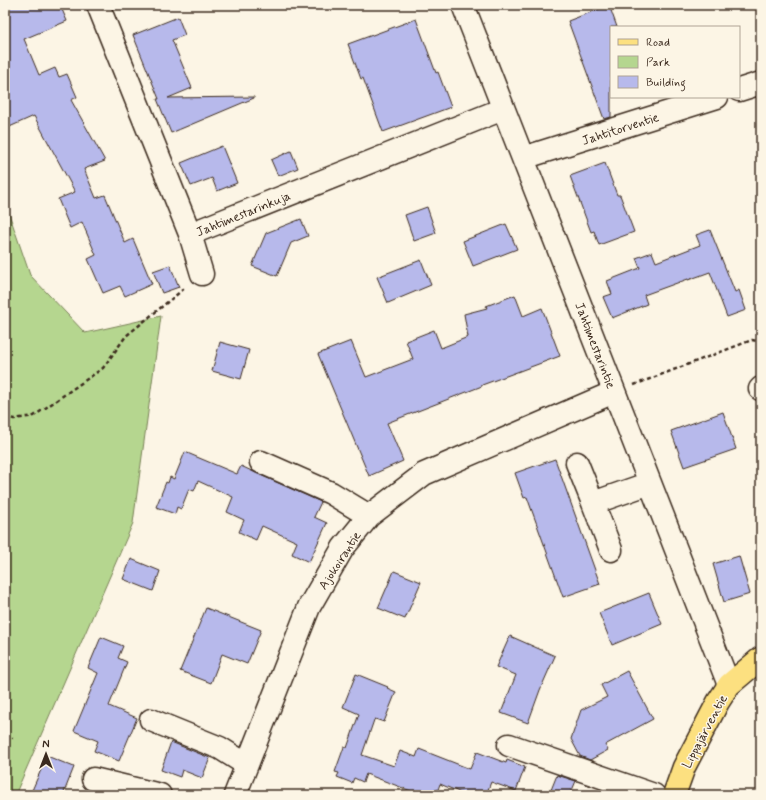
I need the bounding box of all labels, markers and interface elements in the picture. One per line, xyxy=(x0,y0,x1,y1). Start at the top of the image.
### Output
legend xyxy=(610,26,740,98)
text: Road xyxy=(646,35,670,51)
text: Park xyxy=(646,55,670,71)
text: Building xyxy=(646,75,686,92)
street label: Jahtitorventie xyxy=(580,109,661,150)
street label: Jahtimestarinkuja xyxy=(194,188,294,241)
street label: Jahtimestarintie xyxy=(570,300,619,391)
street label: Ajokoirantie xyxy=(315,528,365,593)
street label: Lippajärventie xyxy=(679,692,732,772)
north arrow xyxy=(26,734,66,774)
text: N xyxy=(42,738,50,752)

